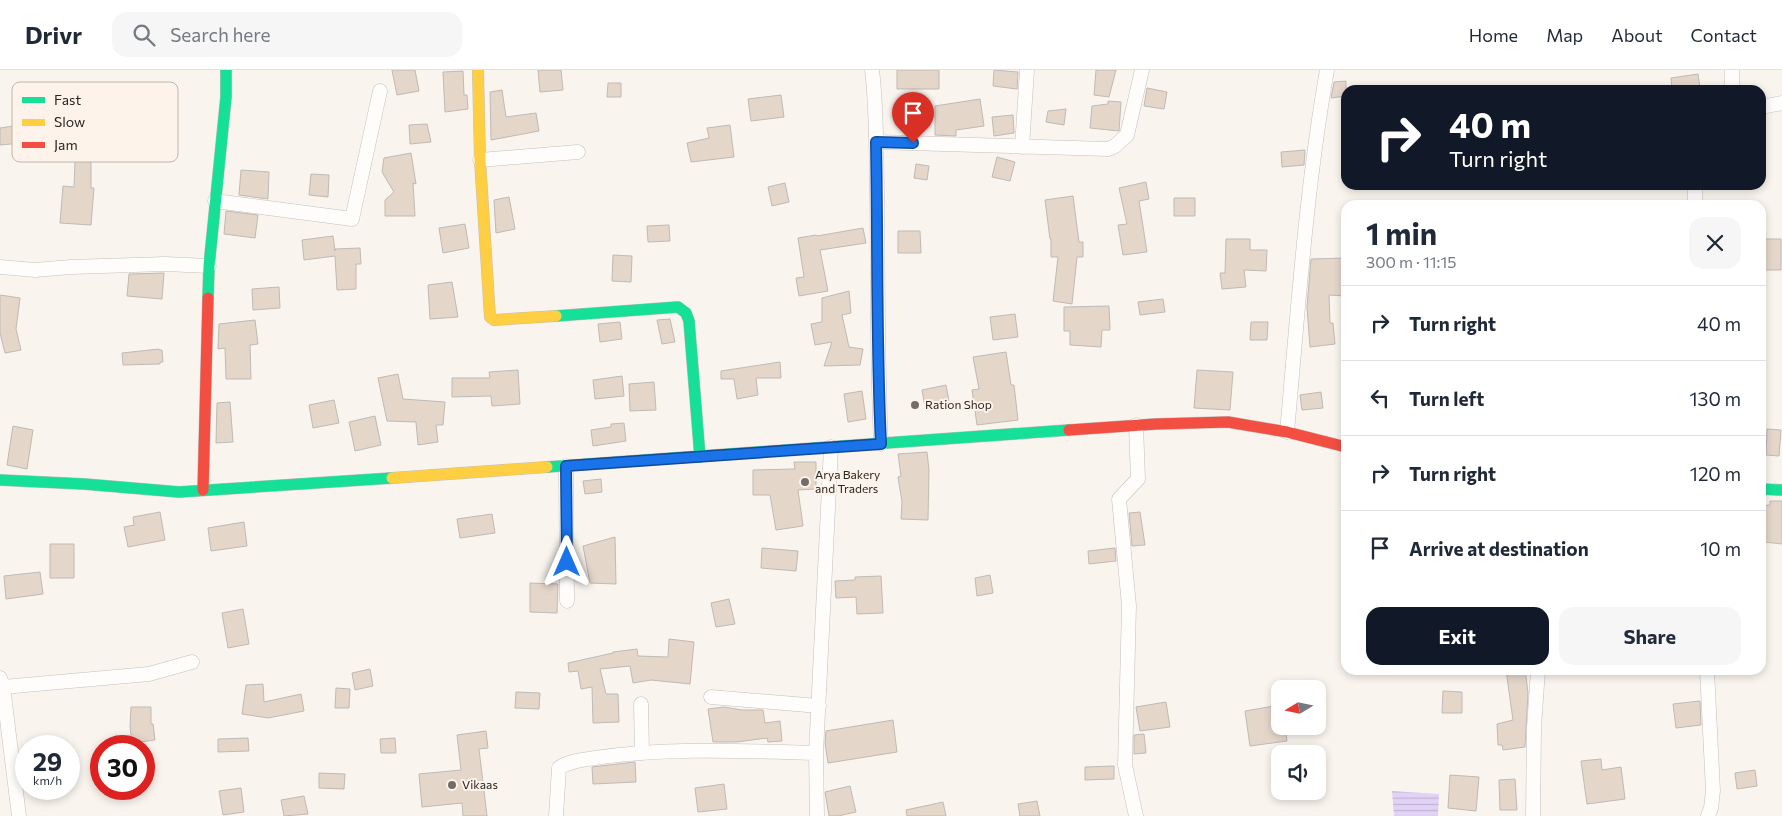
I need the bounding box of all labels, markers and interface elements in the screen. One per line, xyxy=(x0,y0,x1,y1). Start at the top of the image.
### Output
search box xyxy=(112,12,462,57)
text: Drivr xyxy=(25,20,82,49)
icon: search xyxy=(130,21,158,49)
text: Search here xyxy=(170,23,271,46)
text: Home xyxy=(1469,24,1518,46)
text: Map xyxy=(1546,24,1583,46)
text: About xyxy=(1611,24,1663,46)
text: Contact xyxy=(1691,24,1757,46)
legend xyxy=(12,82,178,162)
text: Fast xyxy=(54,91,81,108)
pin xyxy=(892,92,934,143)
icon: arrive xyxy=(899,99,927,127)
text: 40 m xyxy=(1449,102,1531,145)
icon: right xyxy=(1366,105,1431,170)
text: Slow xyxy=(54,113,85,130)
text: Jam xyxy=(54,136,78,153)
text: Turn right xyxy=(1449,145,1547,172)
text: 1 min xyxy=(1366,214,1437,251)
button: close xyxy=(1689,217,1741,269)
text: 300 m · 11:15 xyxy=(1366,252,1456,271)
icon: right xyxy=(1366,309,1394,337)
text: Turn right xyxy=(1409,312,1496,335)
text: 40 m xyxy=(1697,312,1741,335)
icon: left xyxy=(1366,384,1394,412)
text: Turn left xyxy=(1409,387,1484,410)
text: 130 m xyxy=(1689,387,1741,410)
place label: Ration Shop xyxy=(925,397,992,411)
marker: Ration Shop xyxy=(909,399,921,411)
icon: right xyxy=(1366,459,1394,487)
text: Turn right xyxy=(1409,462,1496,485)
text: 120 m xyxy=(1690,462,1741,485)
place label: Arya Bakery and Traders xyxy=(815,467,880,495)
marker: Arya Bakery and Traders xyxy=(799,476,811,488)
icon: arrive xyxy=(1366,534,1394,562)
position arrow xyxy=(540,535,592,587)
text: Arrive at destination xyxy=(1409,537,1589,560)
text: 10 m xyxy=(1700,537,1741,560)
button: Exit xyxy=(1366,607,1549,665)
button: Share xyxy=(1559,607,1741,665)
north arrow xyxy=(1271,680,1326,735)
map controls xyxy=(1271,680,1326,800)
speed limit sign: 30 xyxy=(90,735,155,800)
button: sound xyxy=(1271,745,1326,800)
text: 29 xyxy=(33,746,62,776)
text: km/h xyxy=(33,773,62,787)
place label: Vikaas xyxy=(462,777,498,791)
marker: Vikaas xyxy=(446,779,458,791)

